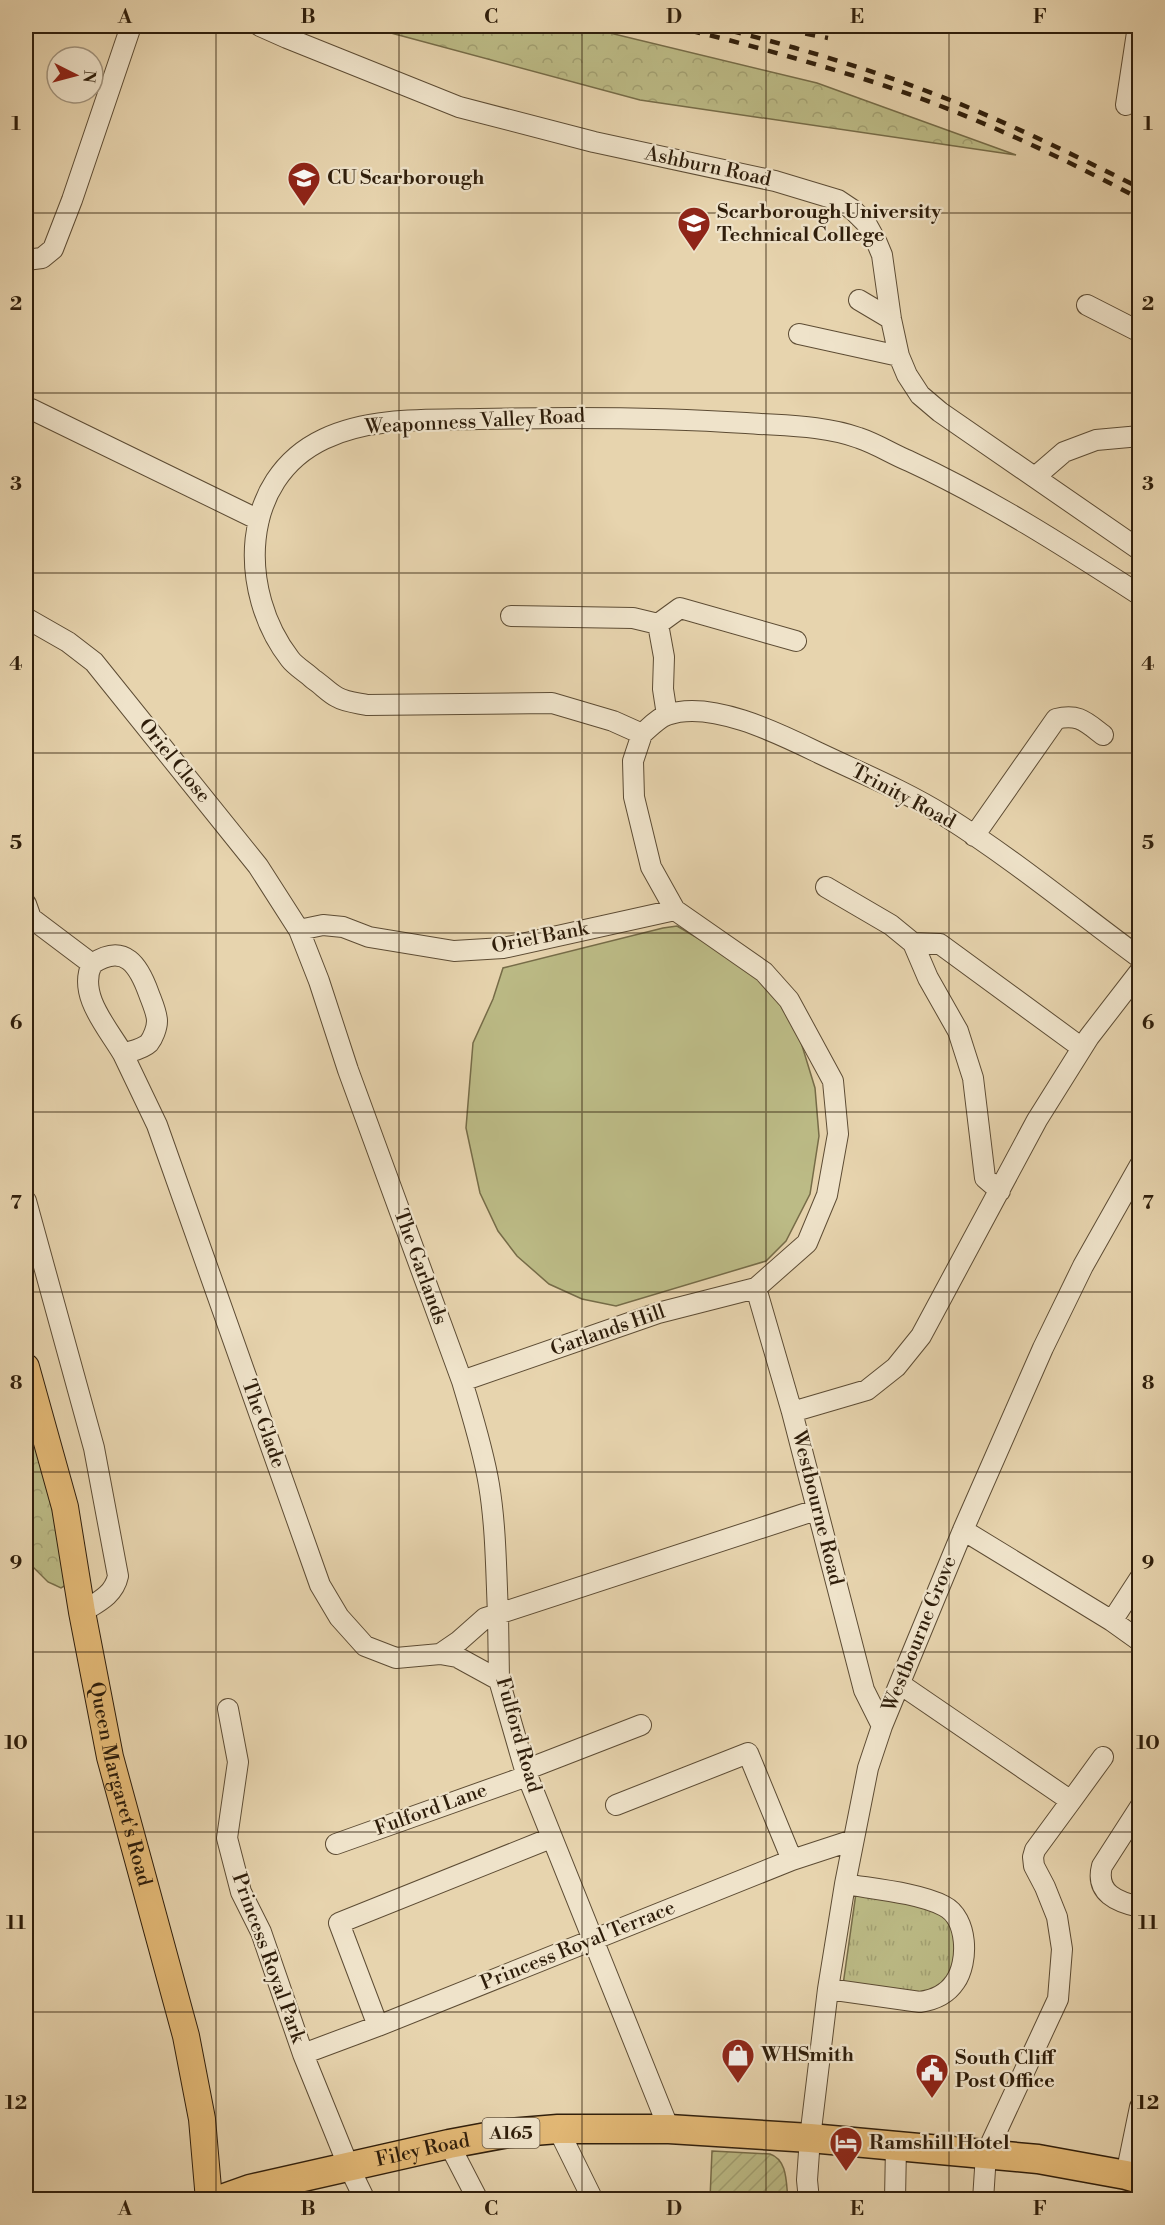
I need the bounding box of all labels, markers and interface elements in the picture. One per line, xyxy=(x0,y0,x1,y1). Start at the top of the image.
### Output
text: A xyxy=(117,5,133,30)
text: B xyxy=(300,5,316,30)
text: C xyxy=(484,5,498,30)
text: D xyxy=(666,5,682,30)
text: E xyxy=(850,5,864,30)
text: F xyxy=(1033,5,1047,30)
north arrow xyxy=(45,45,105,105)
text: N xyxy=(78,69,100,84)
text: 1 xyxy=(11,112,21,137)
text: 1 xyxy=(1143,112,1153,137)
street label: Ashburn Road xyxy=(642,141,774,193)
school or university icon: CU Scarborough xyxy=(286,160,322,207)
place label: CU Scarborough xyxy=(327,166,485,191)
place label: Scarborough University Technical College xyxy=(717,200,942,248)
school or university icon: Scarborough University Technical College xyxy=(676,205,712,252)
text: 2 xyxy=(10,292,22,317)
text: 2 xyxy=(1142,292,1154,317)
street label: Weaponness Valley Road xyxy=(363,404,586,440)
text: 3 xyxy=(10,472,22,497)
text: 3 xyxy=(1142,472,1154,497)
text: 4 xyxy=(9,652,23,677)
text: 4 xyxy=(1141,652,1155,677)
street label: Oriel Close xyxy=(132,714,216,808)
street label: Trinity Road xyxy=(847,759,960,835)
text: 5 xyxy=(10,831,22,856)
text: 5 xyxy=(1142,831,1154,856)
street label: Oriel Bank xyxy=(490,916,592,960)
text: 6 xyxy=(10,1011,23,1036)
text: 6 xyxy=(1142,1011,1155,1036)
text: 7 xyxy=(10,1191,22,1216)
text: 7 xyxy=(1142,1191,1154,1216)
street label: The Garlands xyxy=(388,1206,452,1328)
street label: Garlands Hill xyxy=(547,1300,669,1362)
text: 8 xyxy=(10,1371,23,1396)
text: 8 xyxy=(1142,1371,1155,1396)
street label: The Glade xyxy=(236,1376,290,1472)
street label: Westbourne Road xyxy=(785,1427,848,1589)
text: 9 xyxy=(10,1551,22,1576)
text: 9 xyxy=(1142,1551,1154,1576)
street label: Westbourne Grove xyxy=(877,1552,963,1717)
street label: Fulford Road xyxy=(490,1674,547,1796)
street label: Queen Margaret's Road xyxy=(83,1680,157,1890)
text: 10 xyxy=(4,1731,28,1756)
text: 10 xyxy=(1136,1731,1160,1756)
street label: Fulford Lane xyxy=(371,1778,491,1842)
street label: Princess Royal Park xyxy=(226,1870,311,2048)
street label: Princess Royal Terrace xyxy=(477,1896,679,1996)
text: 11 xyxy=(6,1911,26,1936)
text: 11 xyxy=(1138,1911,1158,1936)
shop icon: WHSmith xyxy=(720,2037,756,2084)
place label: WHSmith xyxy=(760,2043,854,2068)
place label: South Cliff Post Office xyxy=(955,2046,1057,2094)
public building icon: South Cliff Post Office xyxy=(914,2052,950,2099)
text: 12 xyxy=(5,2091,27,2116)
text: 12 xyxy=(1137,2091,1159,2116)
road number: A165 xyxy=(482,2118,540,2148)
hotel icon: Ramshill Hotel xyxy=(828,2125,864,2172)
street label: Filey Road xyxy=(373,2128,473,2173)
place label: Ramshill Hotel xyxy=(869,2131,1010,2156)
text: A xyxy=(117,2197,133,2222)
text: B xyxy=(300,2197,316,2222)
text: C xyxy=(484,2197,498,2222)
text: D xyxy=(666,2197,682,2222)
text: E xyxy=(850,2197,864,2222)
text: F xyxy=(1033,2197,1047,2222)

